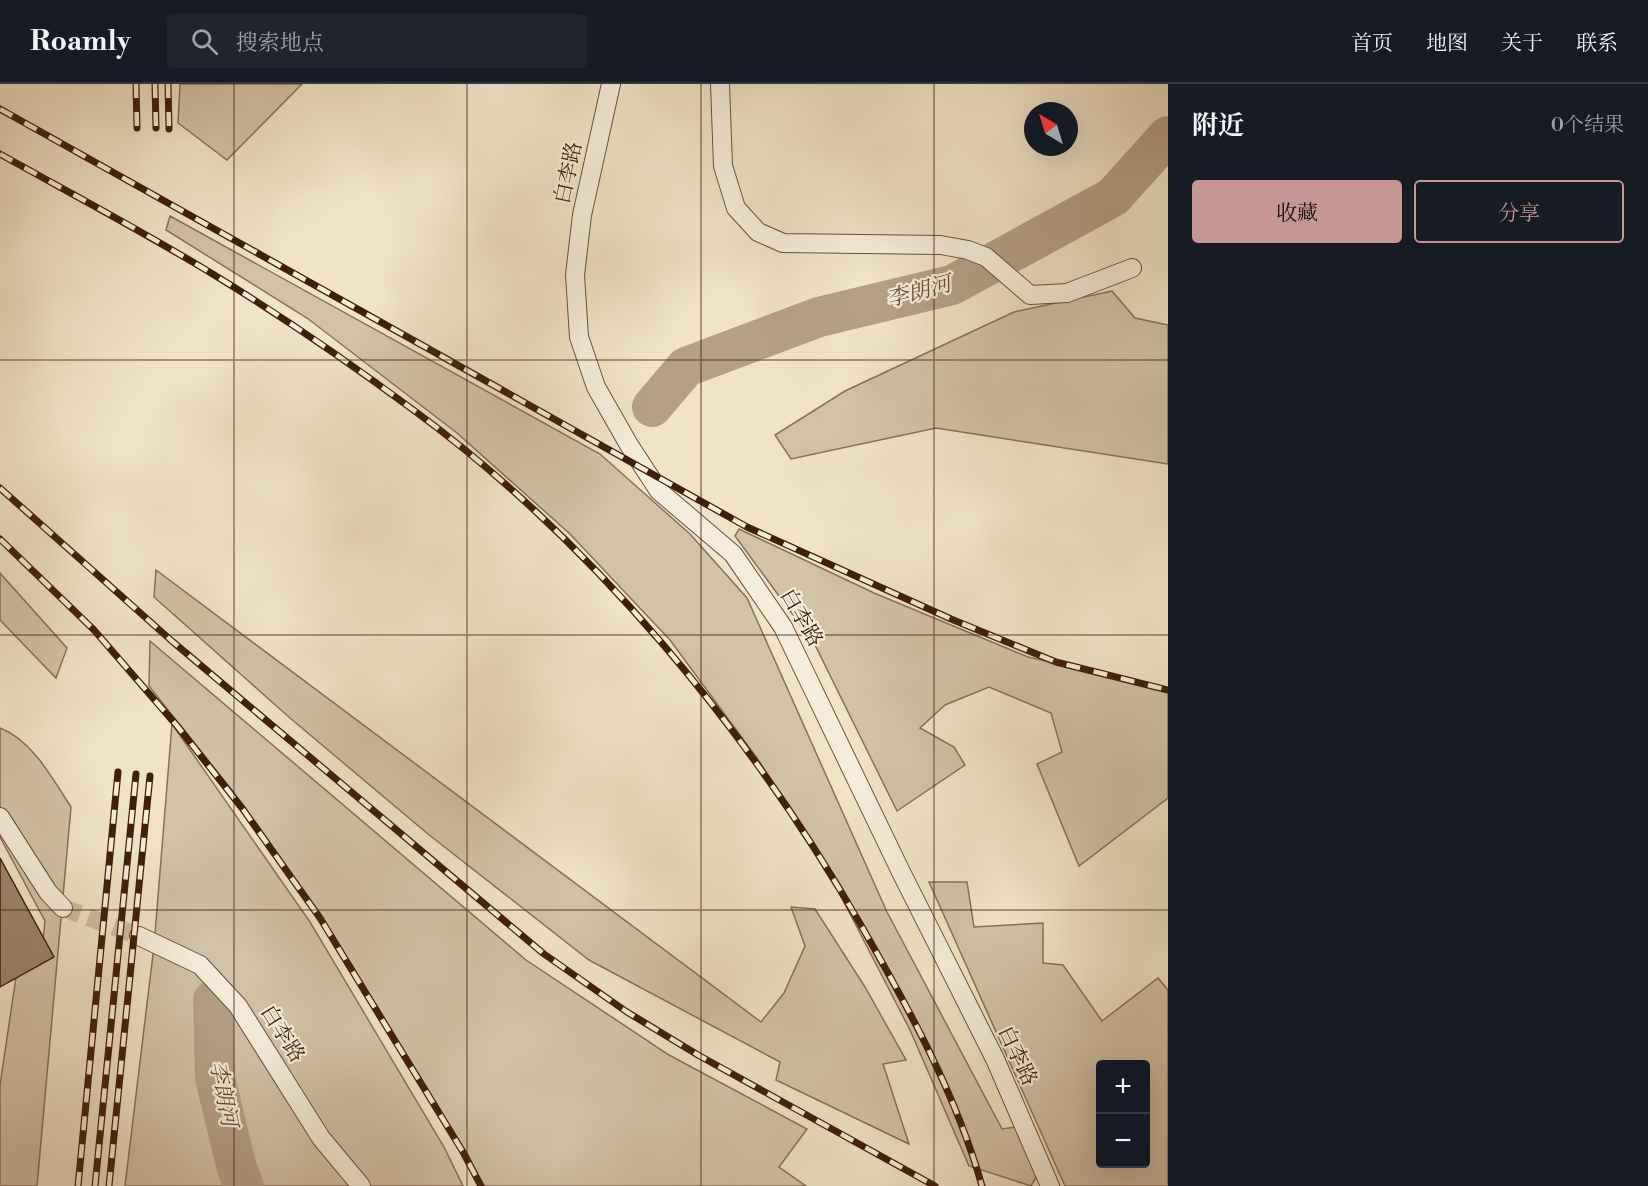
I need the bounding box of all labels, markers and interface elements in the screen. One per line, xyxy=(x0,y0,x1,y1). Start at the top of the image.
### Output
search box xyxy=(167,14,587,68)
text: Roamly xyxy=(30,24,131,59)
icon: search xyxy=(188,25,221,58)
text: 搜索地点 xyxy=(236,30,324,57)
text: 首页 xyxy=(1351,31,1393,57)
text: 地图 xyxy=(1426,31,1468,57)
text: 关于 xyxy=(1501,31,1543,57)
text: 联系 xyxy=(1576,31,1618,57)
north arrow xyxy=(1024,102,1078,156)
text: 附近 xyxy=(1192,110,1244,142)
text: 0个结果 xyxy=(1551,113,1624,138)
street label: 白李路 xyxy=(550,139,588,207)
button: 收藏 xyxy=(1192,180,1402,243)
button: 分享 xyxy=(1414,180,1624,243)
water label: 李朗河 xyxy=(884,269,958,314)
street label: 白李路 xyxy=(774,584,828,652)
street label: 白李路 xyxy=(254,1000,310,1068)
street label: 白李路 xyxy=(992,1022,1042,1090)
water label: 李朗河 xyxy=(203,1059,243,1133)
map controls xyxy=(1096,1060,1150,1168)
button: + xyxy=(1096,1060,1150,1114)
button: − xyxy=(1096,1114,1150,1168)

